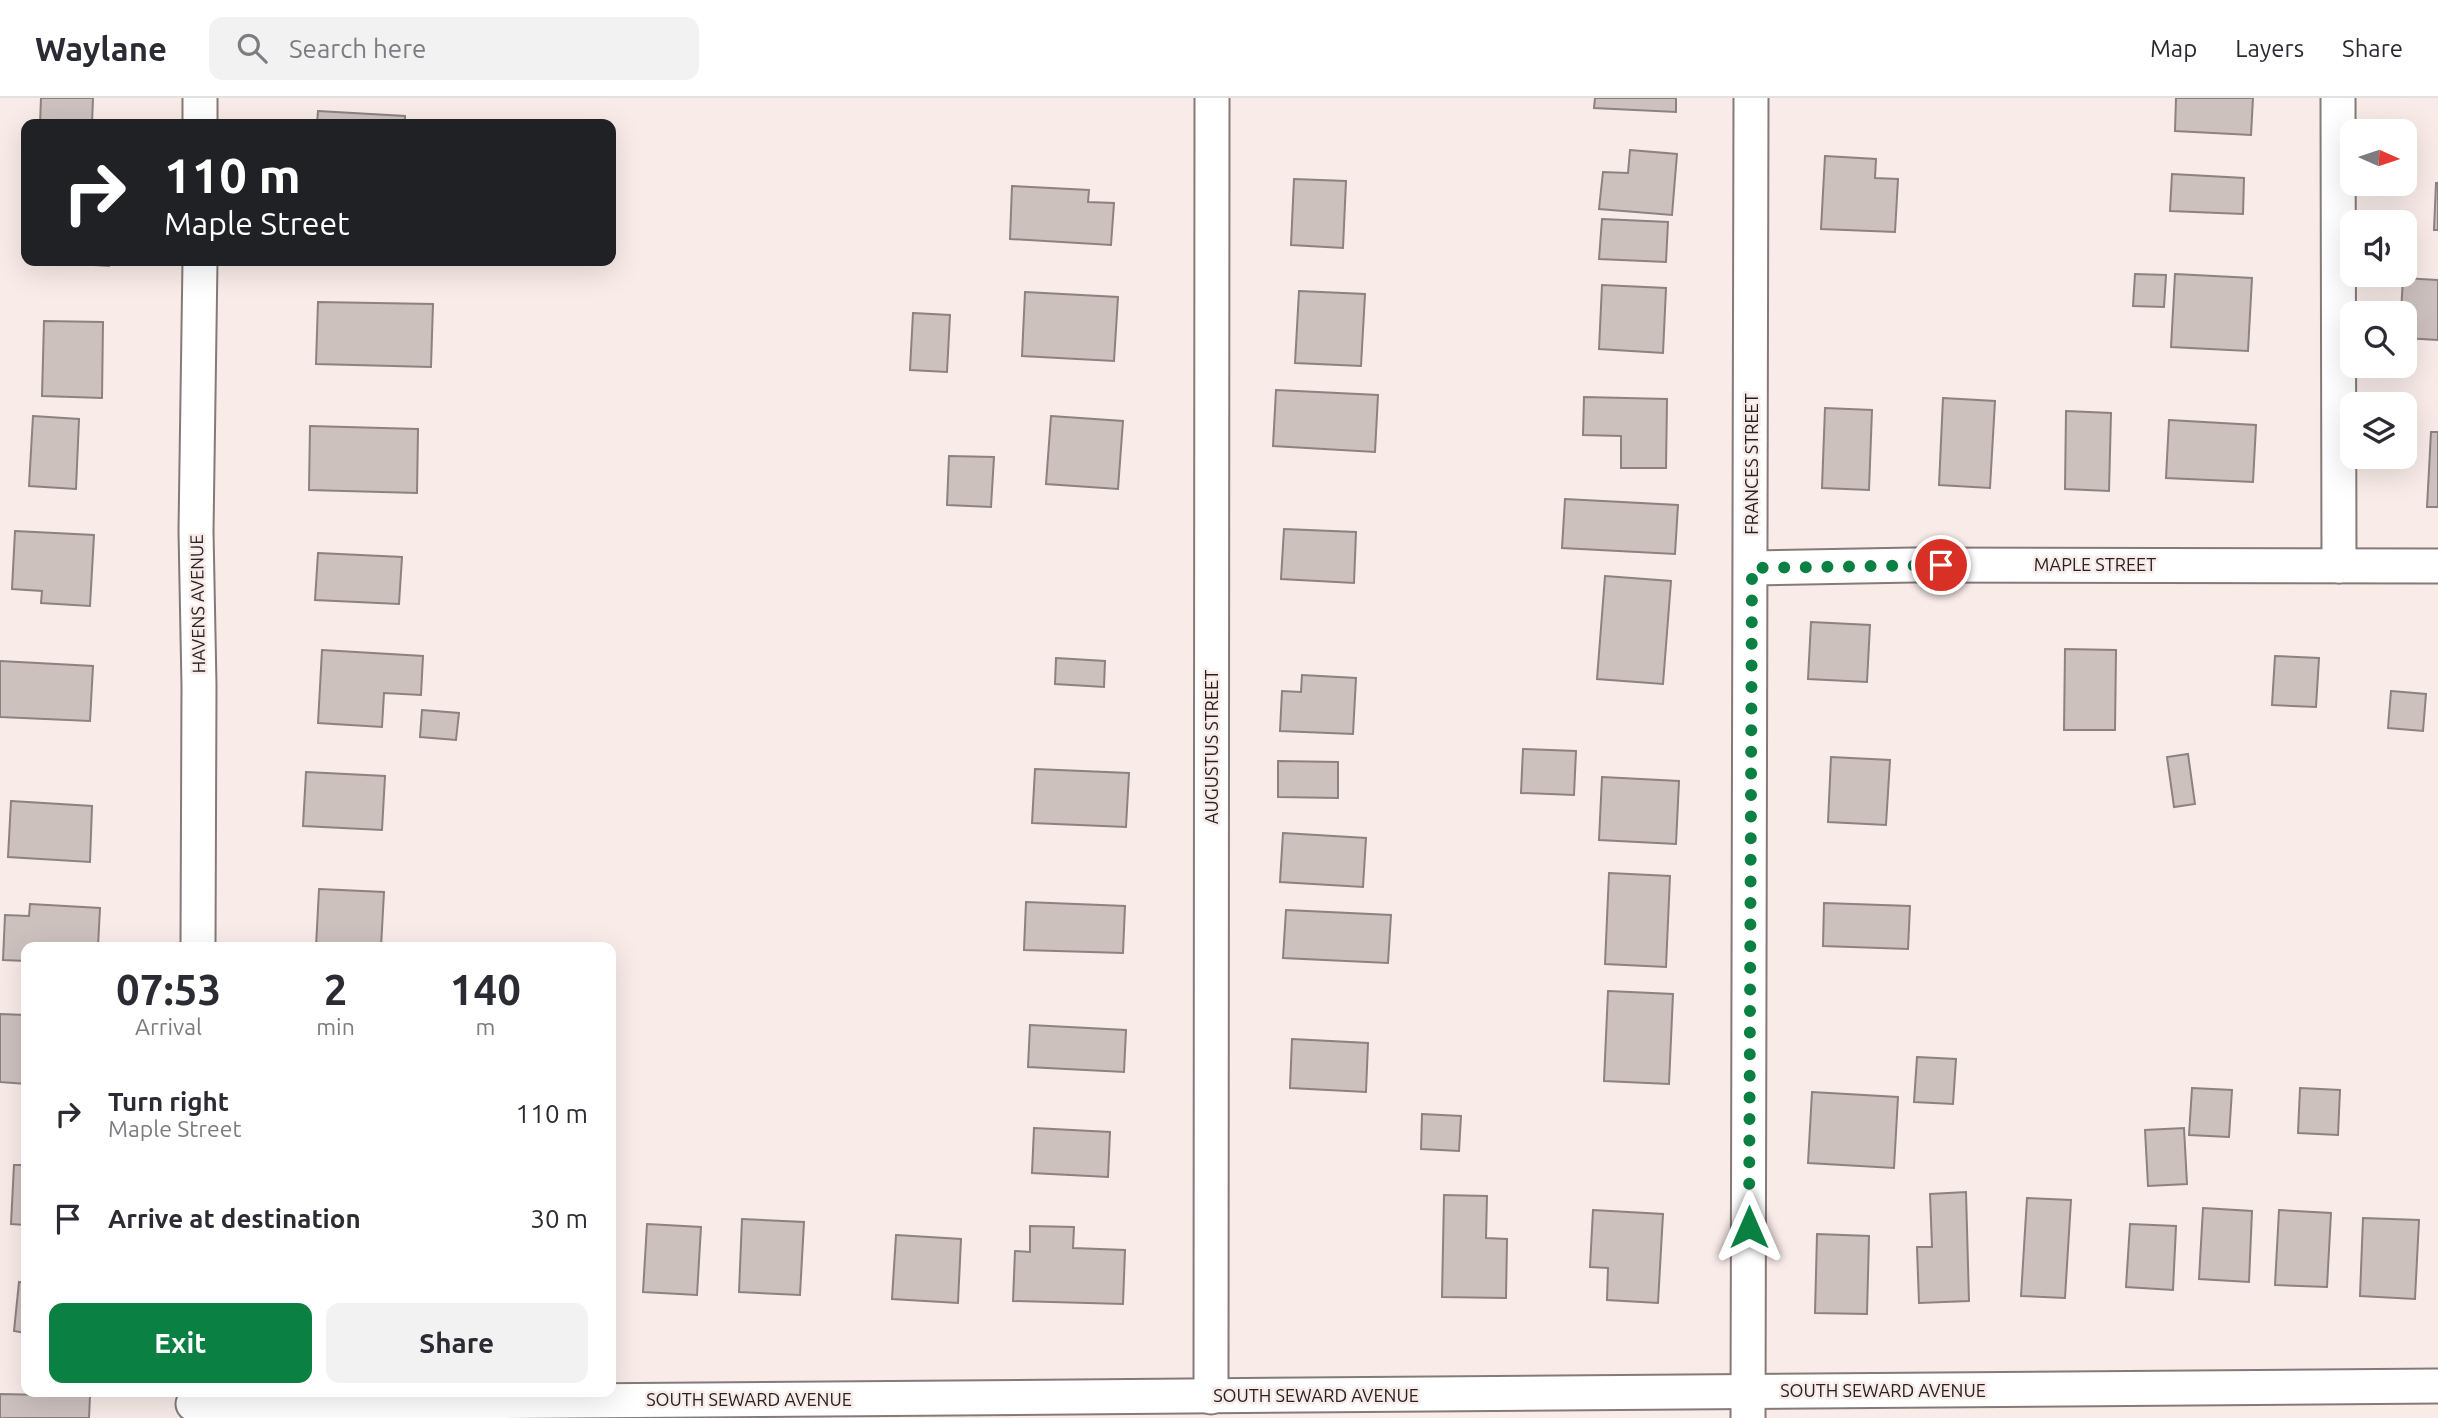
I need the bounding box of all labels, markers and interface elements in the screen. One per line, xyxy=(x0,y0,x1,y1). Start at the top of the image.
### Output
search box xyxy=(209,17,699,80)
icon: search xyxy=(233,29,271,67)
text: Waylane xyxy=(35,30,167,67)
text: Search here xyxy=(289,34,426,63)
text: Map xyxy=(2150,35,2197,62)
text: Layers xyxy=(2235,35,2304,62)
text: Share xyxy=(2342,35,2403,62)
north arrow xyxy=(2340,119,2417,196)
map controls xyxy=(2340,119,2417,469)
icon: right xyxy=(49,147,140,238)
text: 110 m xyxy=(164,147,301,202)
text: Maple Street xyxy=(164,205,350,241)
button: sound xyxy=(2340,210,2417,287)
button: search xyxy=(2340,301,2417,378)
button: layers xyxy=(2340,392,2417,469)
street label: FRANCES STREET xyxy=(1741,393,1761,535)
street label: HAVENS AVENUE xyxy=(186,534,208,674)
pin xyxy=(1911,535,1971,595)
icon: arrive xyxy=(1922,546,1960,584)
street label: MAPLE STREET xyxy=(2034,554,2156,574)
street label: AUGUSTUS STREET xyxy=(1201,670,1221,824)
text: 07:53 xyxy=(116,966,221,1013)
text: 2 xyxy=(324,966,347,1013)
text: 140 xyxy=(450,966,521,1013)
text: Arrival xyxy=(135,1014,202,1039)
text: min xyxy=(316,1014,355,1039)
text: m xyxy=(475,1014,495,1039)
text: Turn right xyxy=(108,1087,229,1116)
icon: right xyxy=(49,1095,87,1133)
text: 110 m xyxy=(516,1099,588,1128)
text: Maple Street xyxy=(108,1116,241,1141)
position arrow xyxy=(1712,1190,1786,1264)
icon: arrive xyxy=(49,1200,87,1238)
text: Arrive at destination xyxy=(108,1204,361,1233)
text: 30 m xyxy=(530,1204,588,1233)
button: Exit xyxy=(49,1303,312,1383)
button: Share xyxy=(326,1303,588,1383)
street label: SOUTH SEWARD AVENUE xyxy=(1780,1380,1986,1400)
street label: SOUTH SEWARD AVENUE xyxy=(1213,1385,1419,1405)
street label: SOUTH SEWARD AVENUE xyxy=(646,1389,852,1409)

